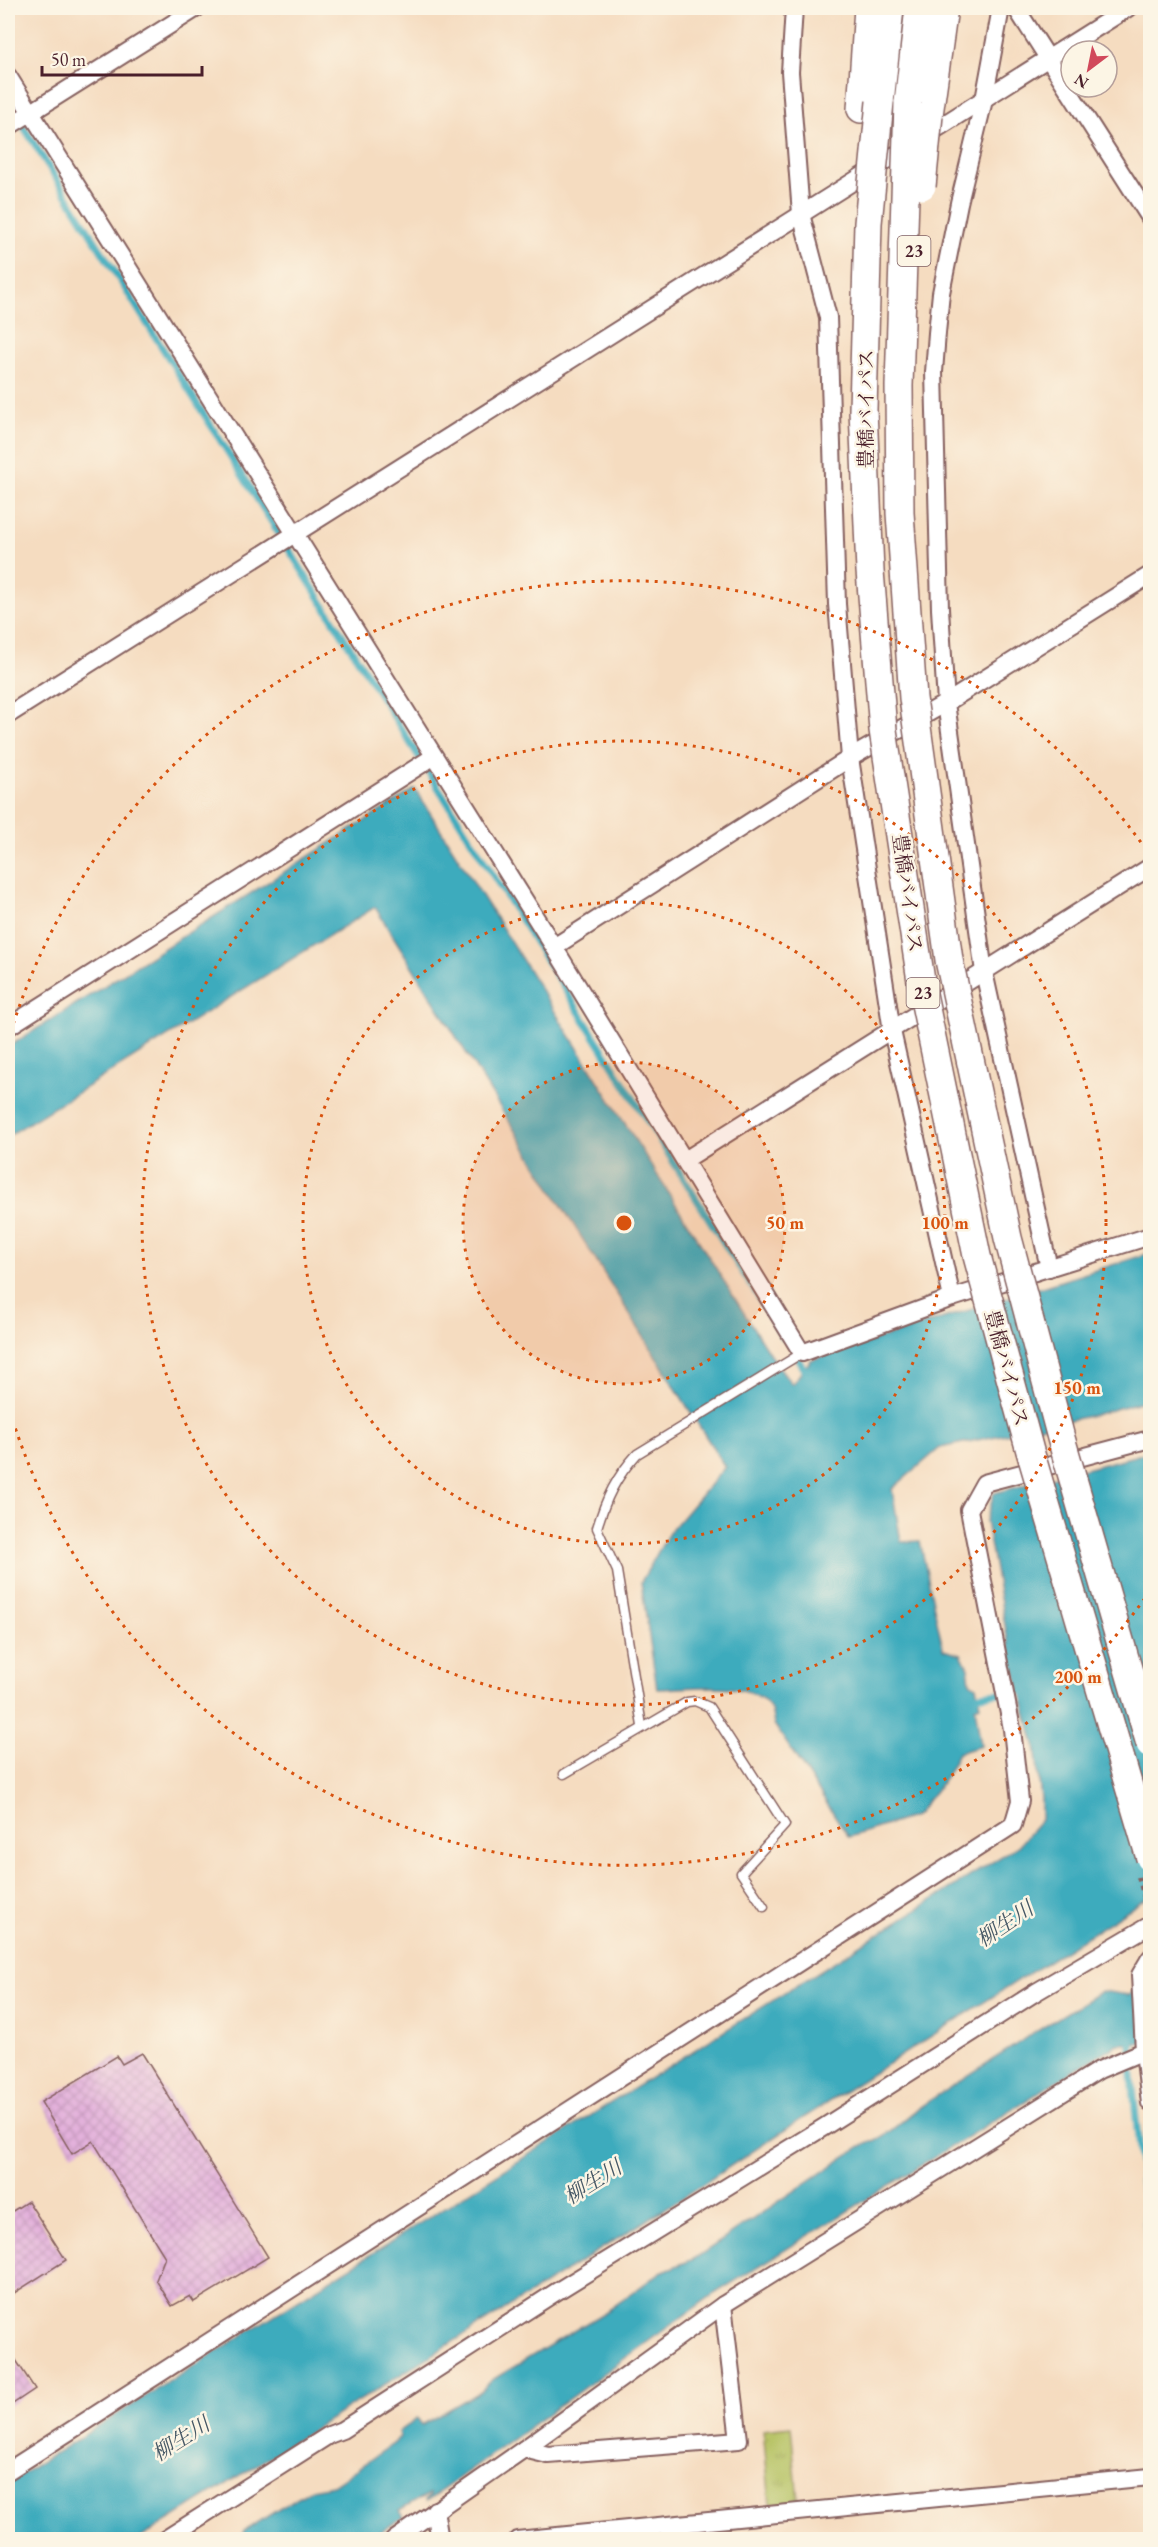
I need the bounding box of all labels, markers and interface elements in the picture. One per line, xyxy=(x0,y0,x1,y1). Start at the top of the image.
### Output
scale bar xyxy=(42,39,202,77)
north arrow xyxy=(1059,39,1119,99)
text: 50 m xyxy=(51,48,86,71)
text: N xyxy=(1070,69,1092,94)
road number: 23 xyxy=(898,236,930,266)
street label: 豊橋バイパス xyxy=(853,349,879,469)
street label: 豊橋バイパス xyxy=(887,832,929,954)
road number: 23 xyxy=(906,978,940,1008)
text: 50 m xyxy=(766,1211,804,1234)
text: 100 m xyxy=(921,1211,969,1234)
centre of rings xyxy=(614,1213,634,1233)
street label: 豊橋バイパス xyxy=(979,1307,1035,1429)
text: 150 m xyxy=(1053,1376,1101,1399)
text: 200 m xyxy=(1054,1665,1102,1688)
water label: 柳生川 xyxy=(971,1894,1040,1952)
water label: 柳生川 xyxy=(559,2152,628,2210)
water label: 柳生川 xyxy=(147,2409,216,2467)

